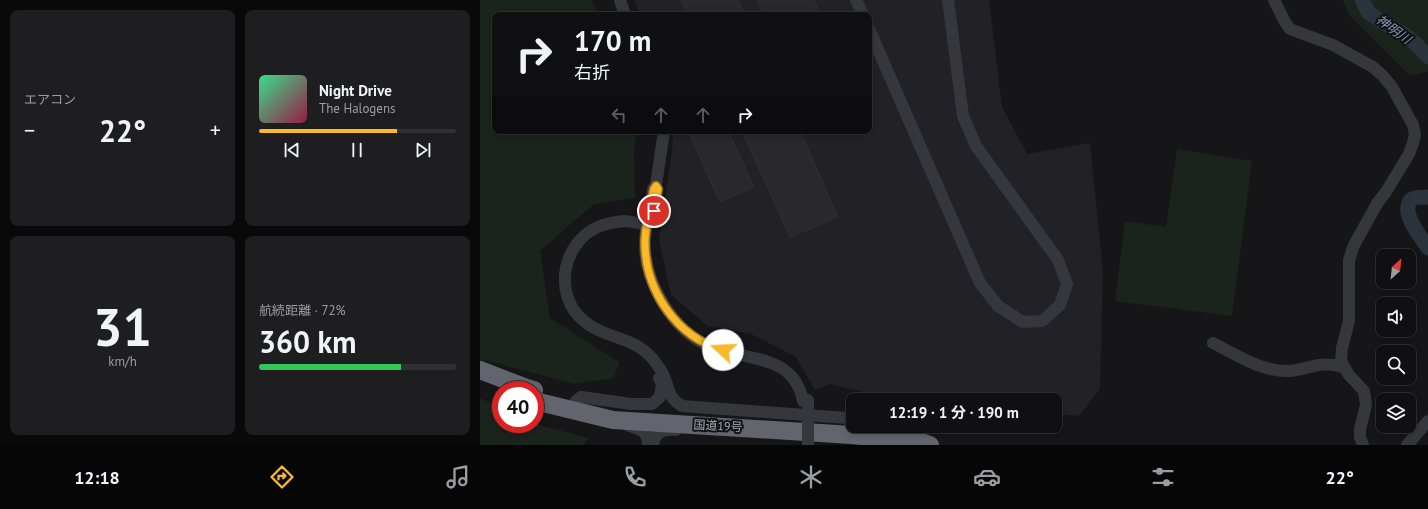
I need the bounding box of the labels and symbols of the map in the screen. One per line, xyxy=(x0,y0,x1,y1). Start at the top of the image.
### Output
water label: 神明川 xyxy=(1373,11,1416,49)
pin xyxy=(637,194,671,228)
north arrow xyxy=(1376,249,1416,289)
position arrow xyxy=(702,329,744,371)
speed limit sign: 40 xyxy=(492,381,544,433)
street label: 国道19号 xyxy=(693,417,743,434)

